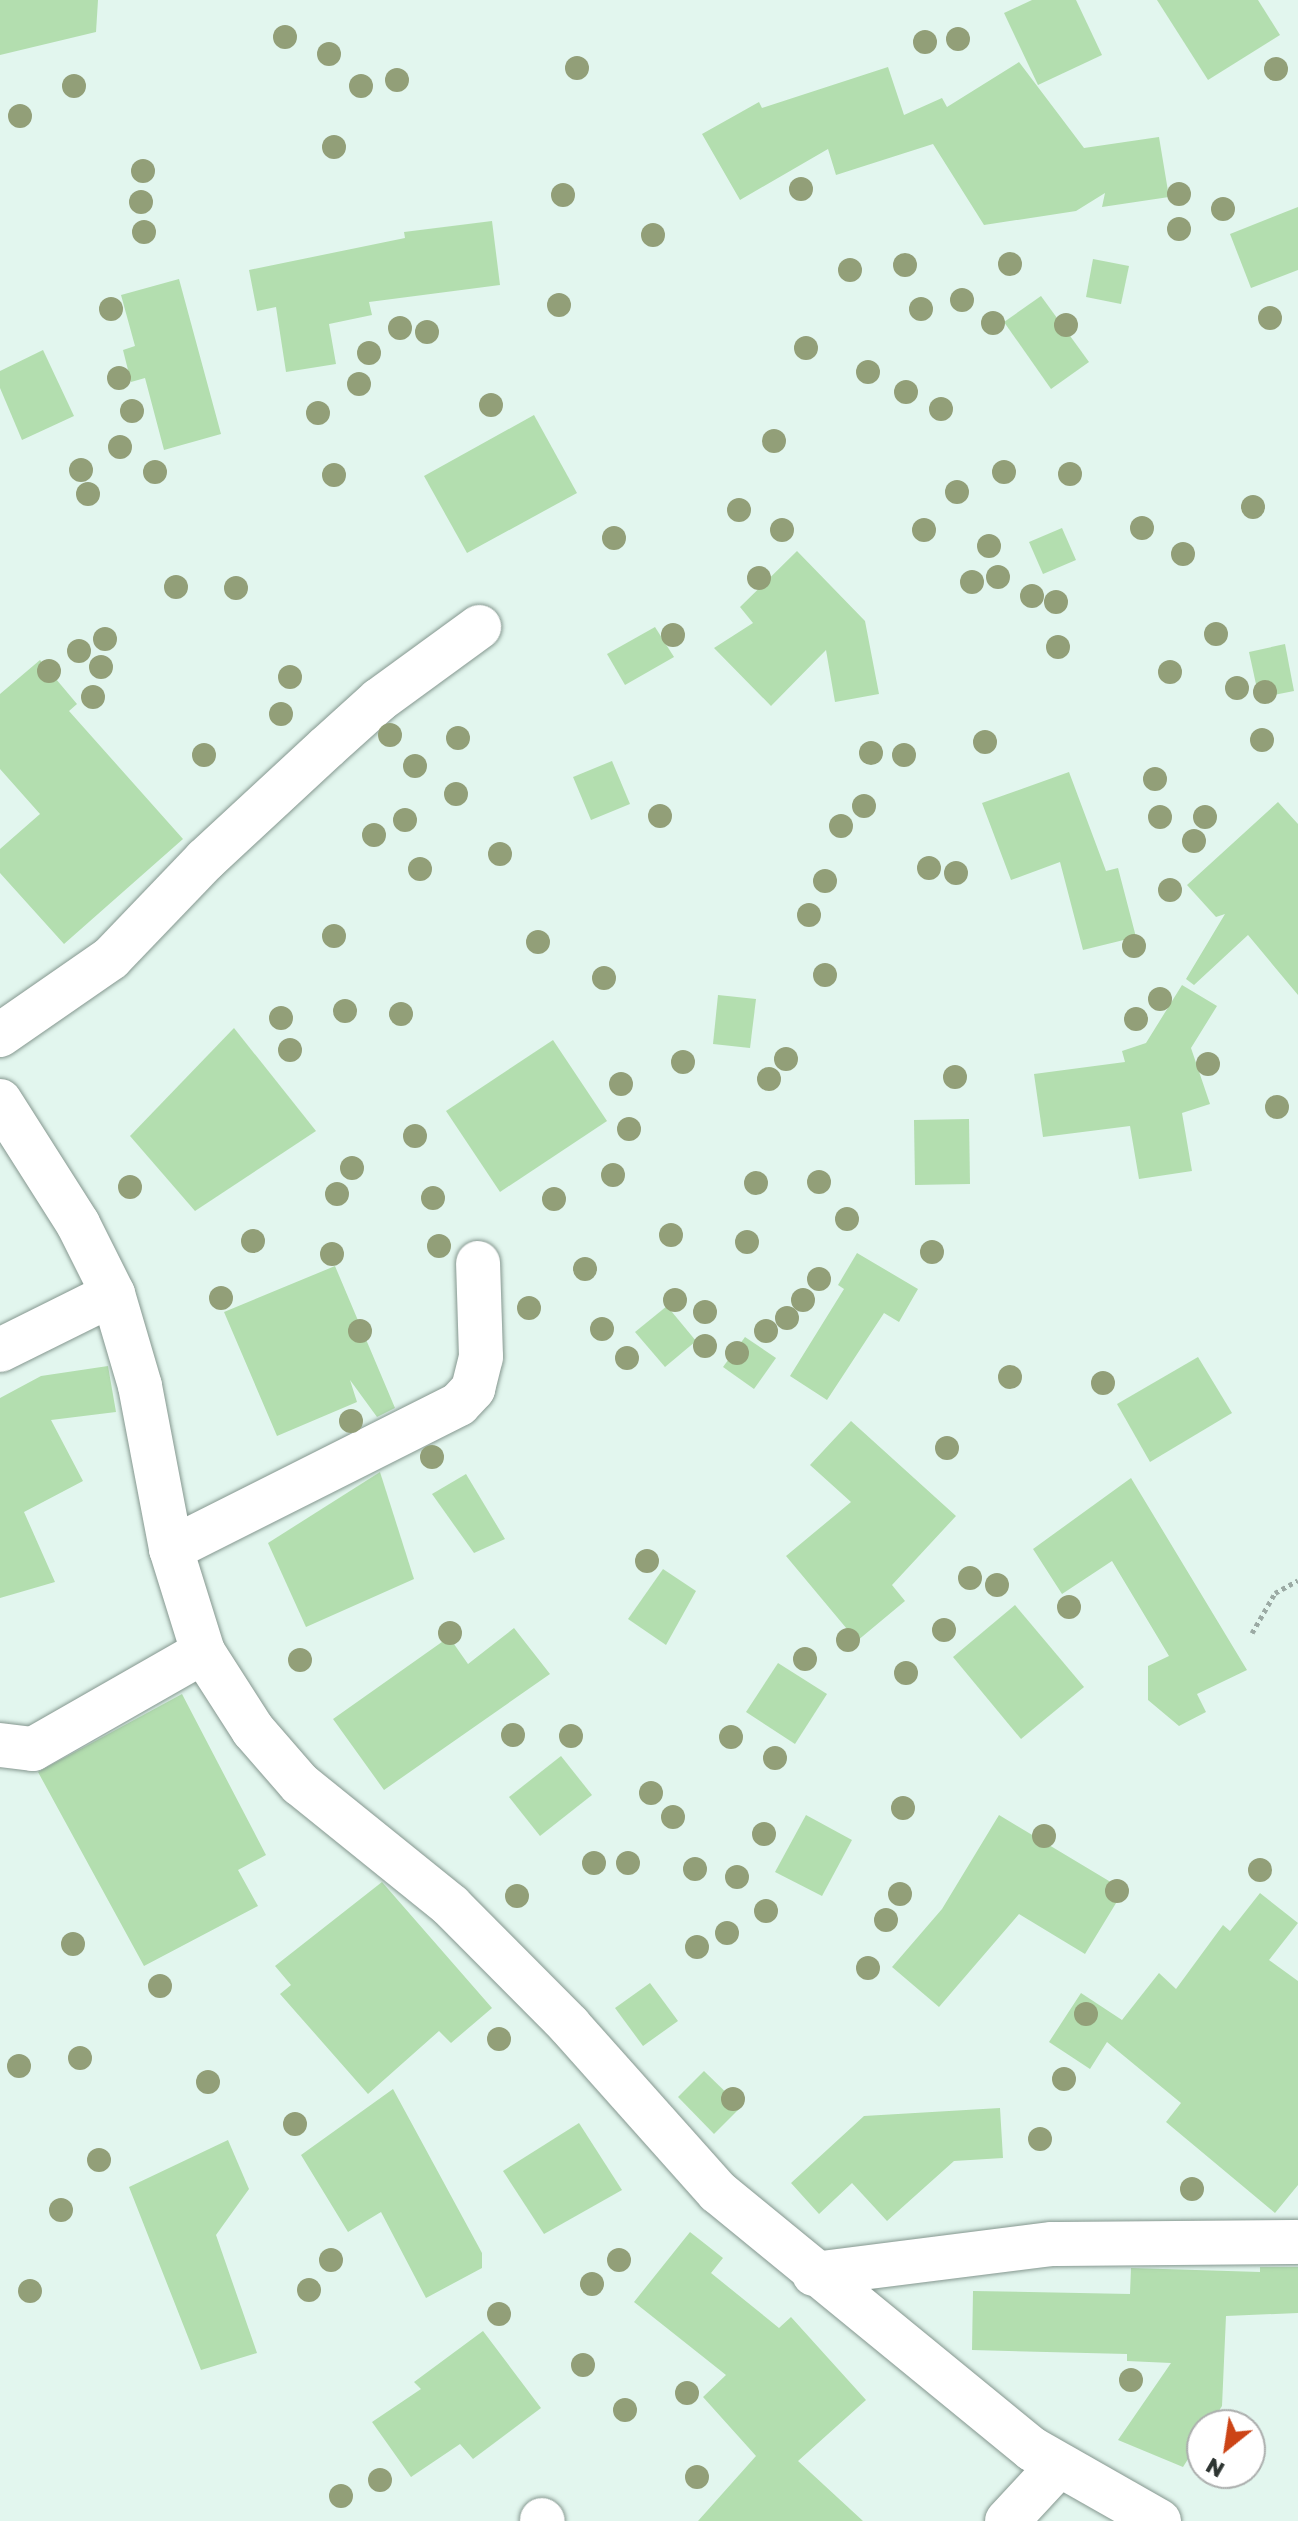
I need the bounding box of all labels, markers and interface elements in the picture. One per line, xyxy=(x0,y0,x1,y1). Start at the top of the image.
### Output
north arrow xyxy=(1186,2409,1266,2489)
text: N xyxy=(1201,2453,1229,2484)

